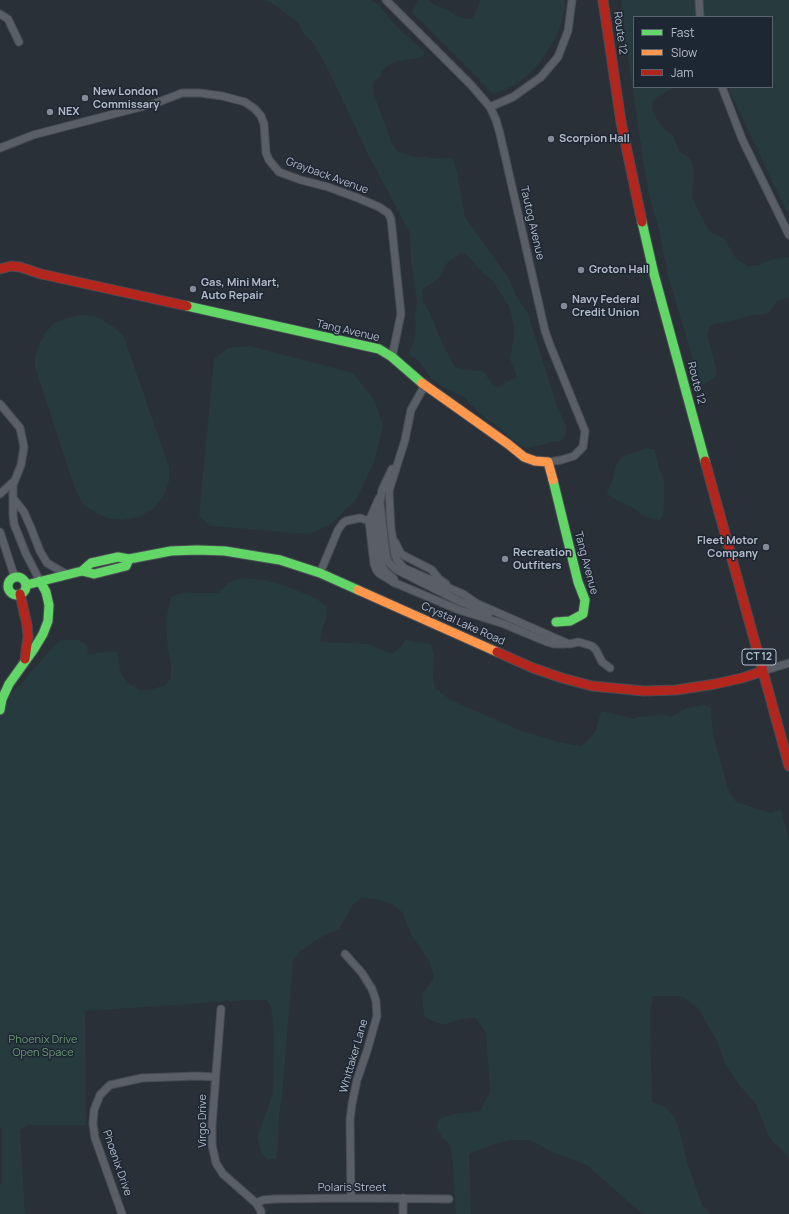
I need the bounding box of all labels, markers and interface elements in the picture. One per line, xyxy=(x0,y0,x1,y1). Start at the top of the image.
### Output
street label: Route 12 xyxy=(610,11,630,55)
legend xyxy=(633,16,773,88)
text: Fast xyxy=(671,24,695,41)
text: Slow xyxy=(671,44,697,61)
text: Jam xyxy=(671,64,693,81)
place label: New London Commissary xyxy=(93,85,159,111)
marker: New London Commissary xyxy=(80,93,90,103)
place label: NEX xyxy=(58,105,80,119)
marker: NEX xyxy=(45,107,55,117)
place label: Scorpion Hall xyxy=(559,132,630,146)
marker: Scorpion Hall xyxy=(546,134,556,144)
street label: Grayback Avenue xyxy=(284,155,370,197)
street label: Tautog Avenue xyxy=(517,185,547,261)
place label: Groton Hall xyxy=(589,263,649,277)
marker: Groton Hall xyxy=(576,265,586,275)
place label: Gas, Mini Mart, Auto Repair xyxy=(201,276,280,302)
marker: Gas, Mini Mart, Auto Repair xyxy=(188,284,198,294)
place label: Navy Federal Credit Union xyxy=(572,293,640,319)
marker: Navy Federal Credit Union xyxy=(559,301,569,311)
street label: Tang Avenue xyxy=(315,317,381,345)
street label: Route 12 xyxy=(684,360,708,406)
street label: Tang Avenue xyxy=(571,530,601,596)
place label: Fleet Motor Company xyxy=(697,534,758,560)
marker: Fleet Motor Company xyxy=(761,542,771,552)
place label: Recreation Outfiters xyxy=(513,546,572,572)
marker: Recreation Outfiters xyxy=(500,554,510,564)
street label: Crystal Lake Road xyxy=(419,600,507,648)
road number: CT 12 xyxy=(742,649,776,665)
street label: Whittaker Lane xyxy=(337,1018,371,1094)
park label: Phoenix Drive Open Space xyxy=(9,1033,77,1059)
street label: Virgo Drive xyxy=(196,1094,210,1148)
street label: Phoenix Drive xyxy=(100,1128,134,1198)
street label: Polaris Street xyxy=(318,1181,386,1195)

